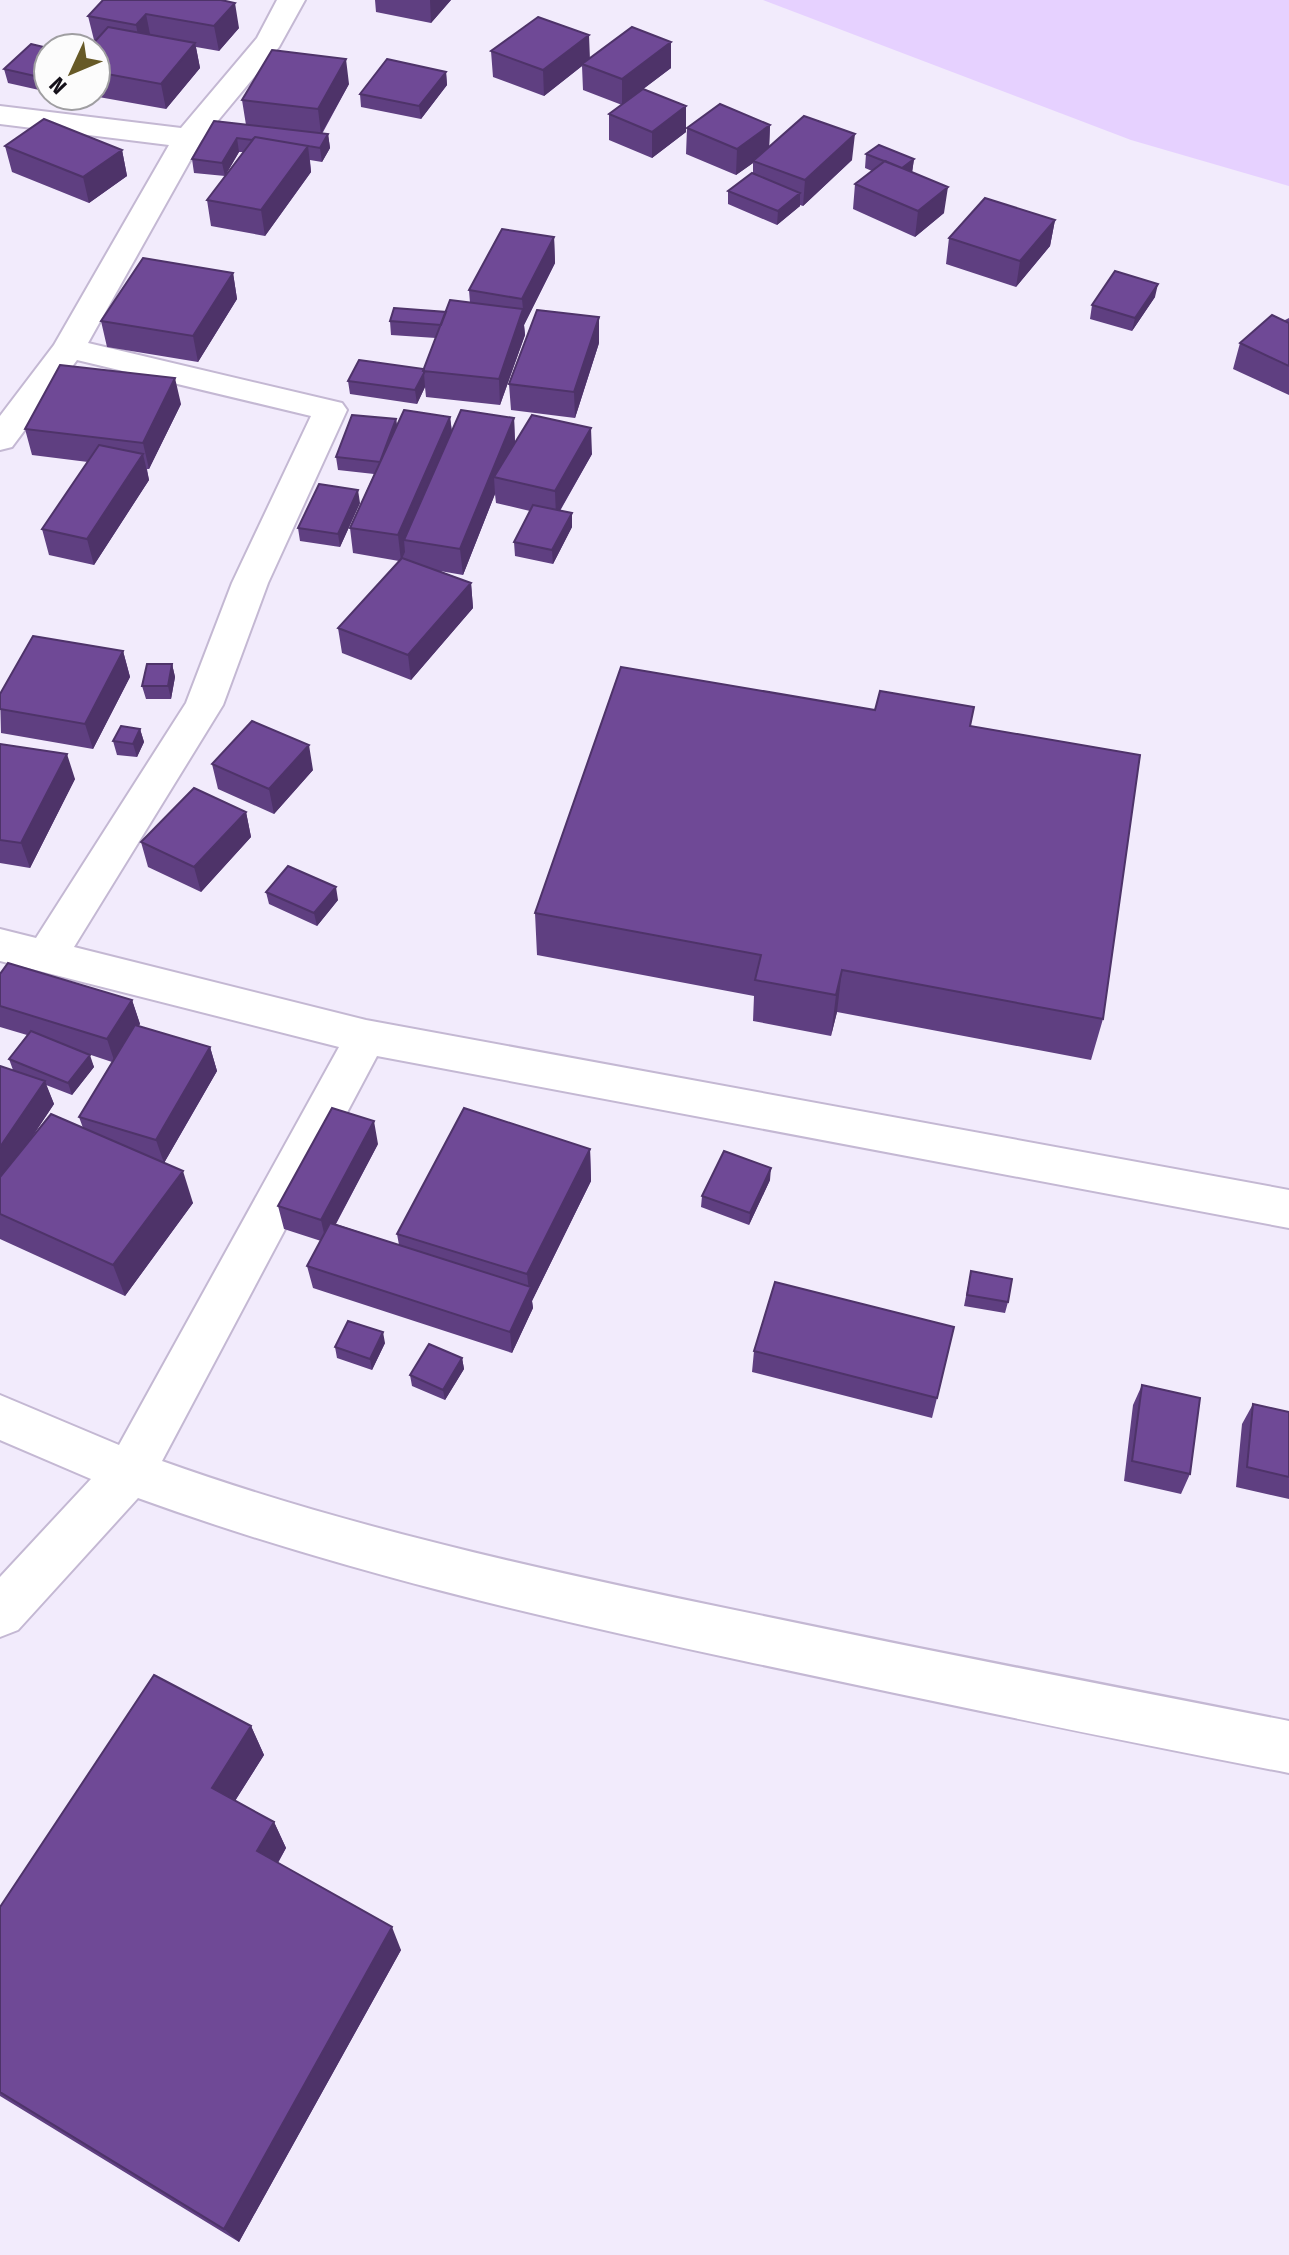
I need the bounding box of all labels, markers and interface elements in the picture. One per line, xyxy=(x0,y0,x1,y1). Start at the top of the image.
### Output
north arrow xyxy=(32,32,112,112)
text: N xyxy=(44,71,72,100)

